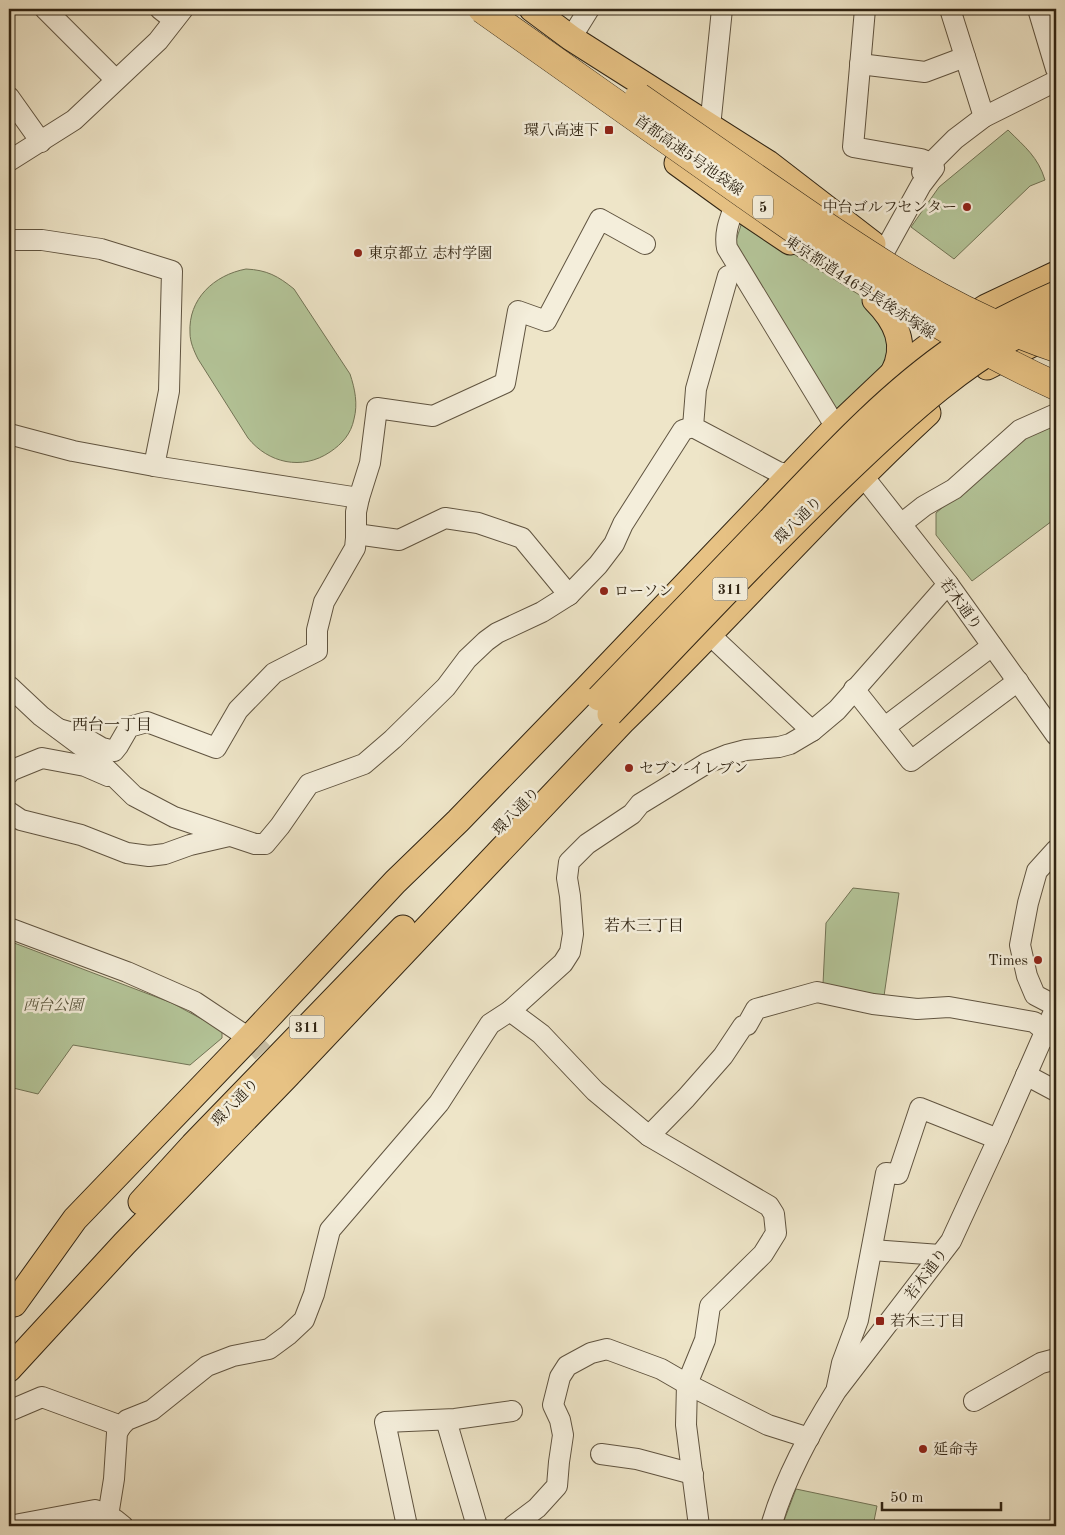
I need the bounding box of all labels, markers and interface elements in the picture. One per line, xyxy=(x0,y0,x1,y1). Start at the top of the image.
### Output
street label: 首都高速5号池袋線 xyxy=(631,111,747,199)
place label: 環八高速下 xyxy=(524,122,599,139)
marker: 環八高速下 xyxy=(603,124,615,136)
road number: 5 xyxy=(753,196,773,218)
place label: 中台ゴルフセンター xyxy=(823,199,957,216)
marker: 中台ゴルフセンター xyxy=(961,201,973,213)
street label: 東京都道446号長後赤塚線 xyxy=(781,232,938,343)
place label: 東京都立 志村学園 xyxy=(368,245,492,262)
marker: 東京都立 志村学園 xyxy=(352,247,364,259)
street label: 環八通り xyxy=(771,493,826,548)
street label: 若木通り xyxy=(936,575,985,634)
road number: 311 xyxy=(712,578,748,600)
marker: ローソン xyxy=(598,585,610,597)
place label: ローソン xyxy=(614,585,673,600)
district label: 西台一丁目 xyxy=(72,716,152,734)
place label: セブン-イレブン xyxy=(639,760,748,777)
marker: セブン-イレブン xyxy=(623,762,635,774)
street label: 環八通り xyxy=(489,784,543,839)
district label: 若木三丁目 xyxy=(604,917,684,935)
place label: Times xyxy=(988,954,1028,969)
marker: Times xyxy=(1032,954,1044,966)
park label: 西台公園 xyxy=(23,997,86,1014)
road number: 311 xyxy=(290,1016,324,1038)
street label: 環八通り xyxy=(208,1075,262,1130)
street label: 若木通り xyxy=(902,1245,951,1303)
place label: 若木三丁目 xyxy=(890,1313,965,1330)
marker: 若木三丁目 xyxy=(874,1315,886,1327)
place label: 延命寺 xyxy=(933,1441,978,1458)
marker: 延命寺 xyxy=(917,1443,929,1455)
scale bar xyxy=(882,1480,1001,1512)
text: 50 m xyxy=(890,1491,924,1506)

